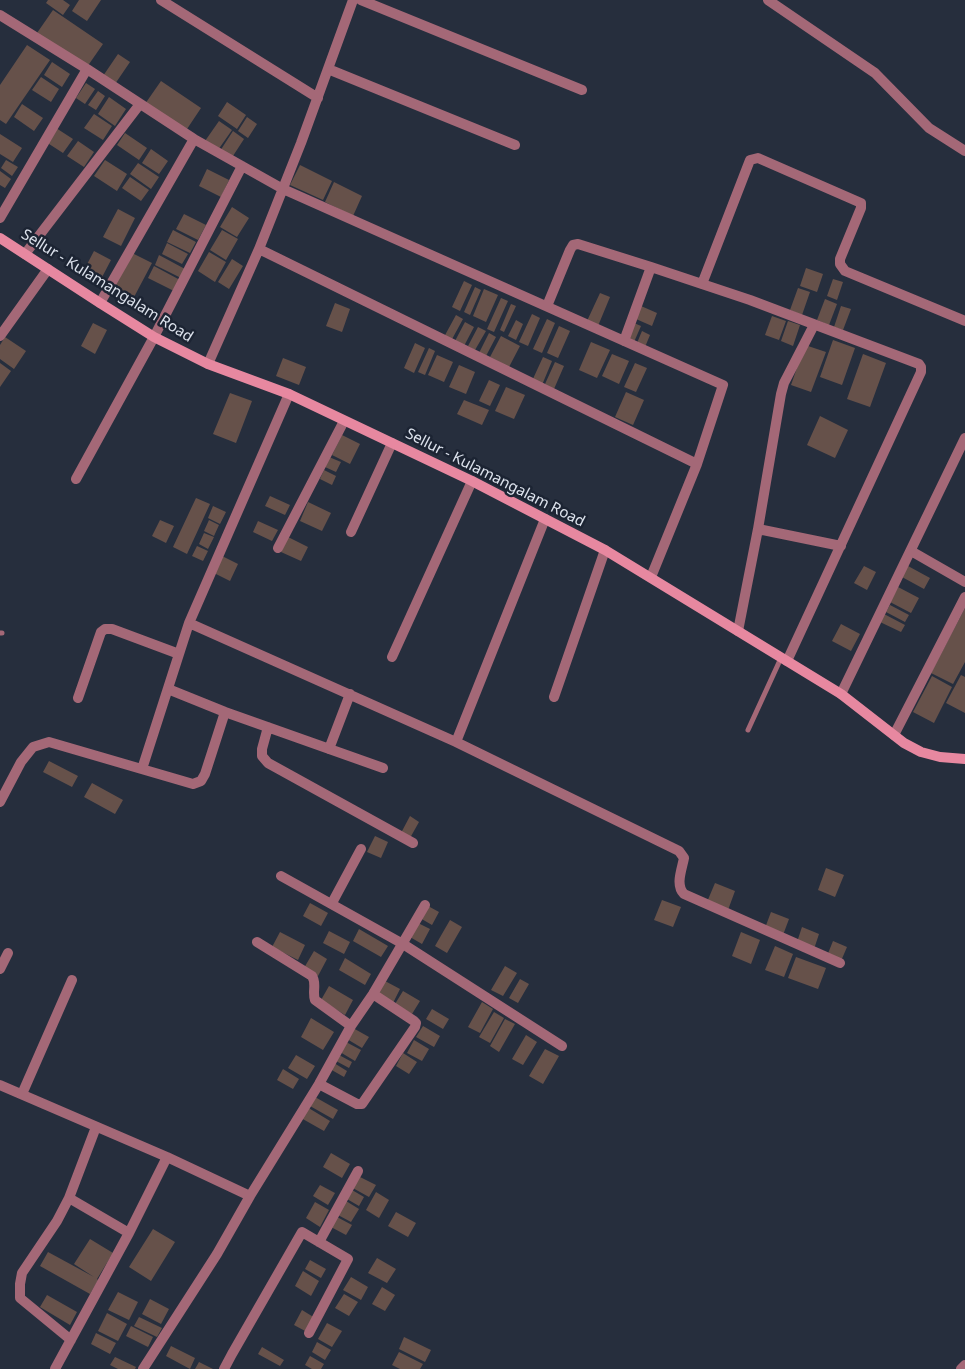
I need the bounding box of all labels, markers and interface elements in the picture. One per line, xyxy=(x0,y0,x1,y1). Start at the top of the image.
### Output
street label: Sellur - Kulamangalam Road xyxy=(18,226,196,346)
street label: Sellur - Kulamangalam Road xyxy=(402,425,588,531)

